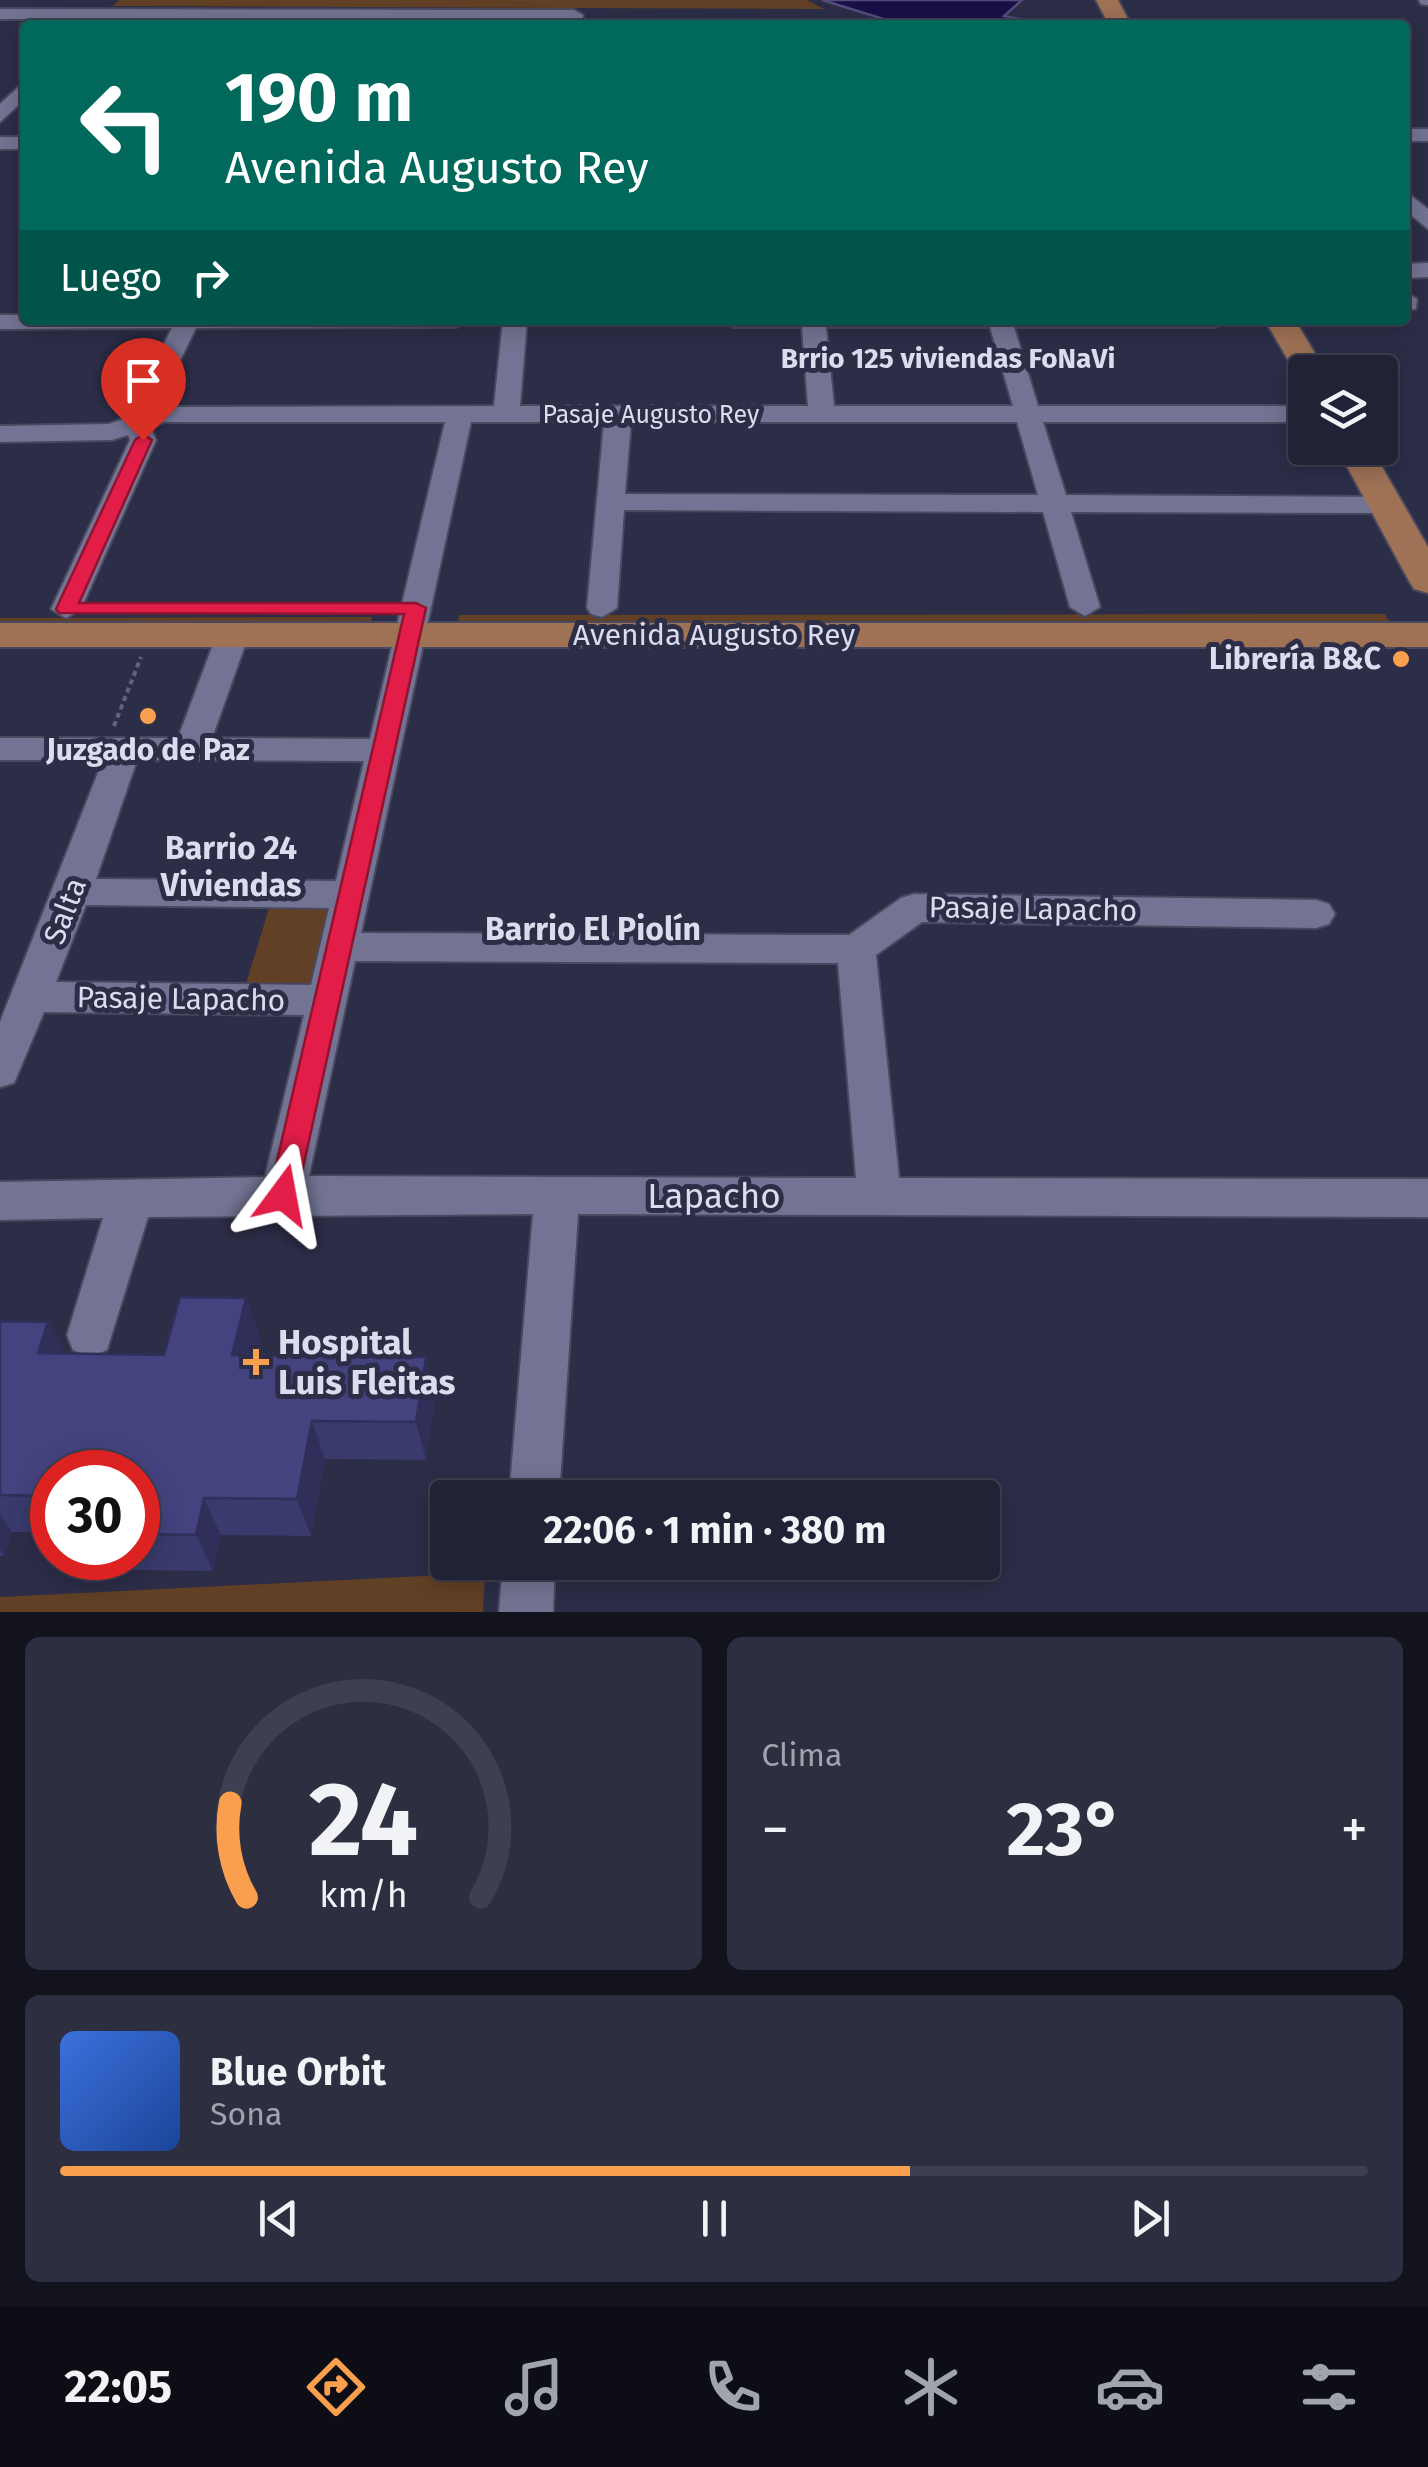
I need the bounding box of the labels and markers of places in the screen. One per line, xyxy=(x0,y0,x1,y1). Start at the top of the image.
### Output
pin xyxy=(101,338,186,441)
place label: Librería B&C xyxy=(1209,641,1382,677)
marker: Librería B&C xyxy=(1390,648,1412,670)
marker: Juzgado de Paz xyxy=(137,705,159,727)
place label: Juzgado de Paz xyxy=(45,732,250,768)
place label: Hospital Luis Fleitas xyxy=(278,1321,456,1403)
marker: Hospital Luis Fleitas xyxy=(243,1349,269,1375)

